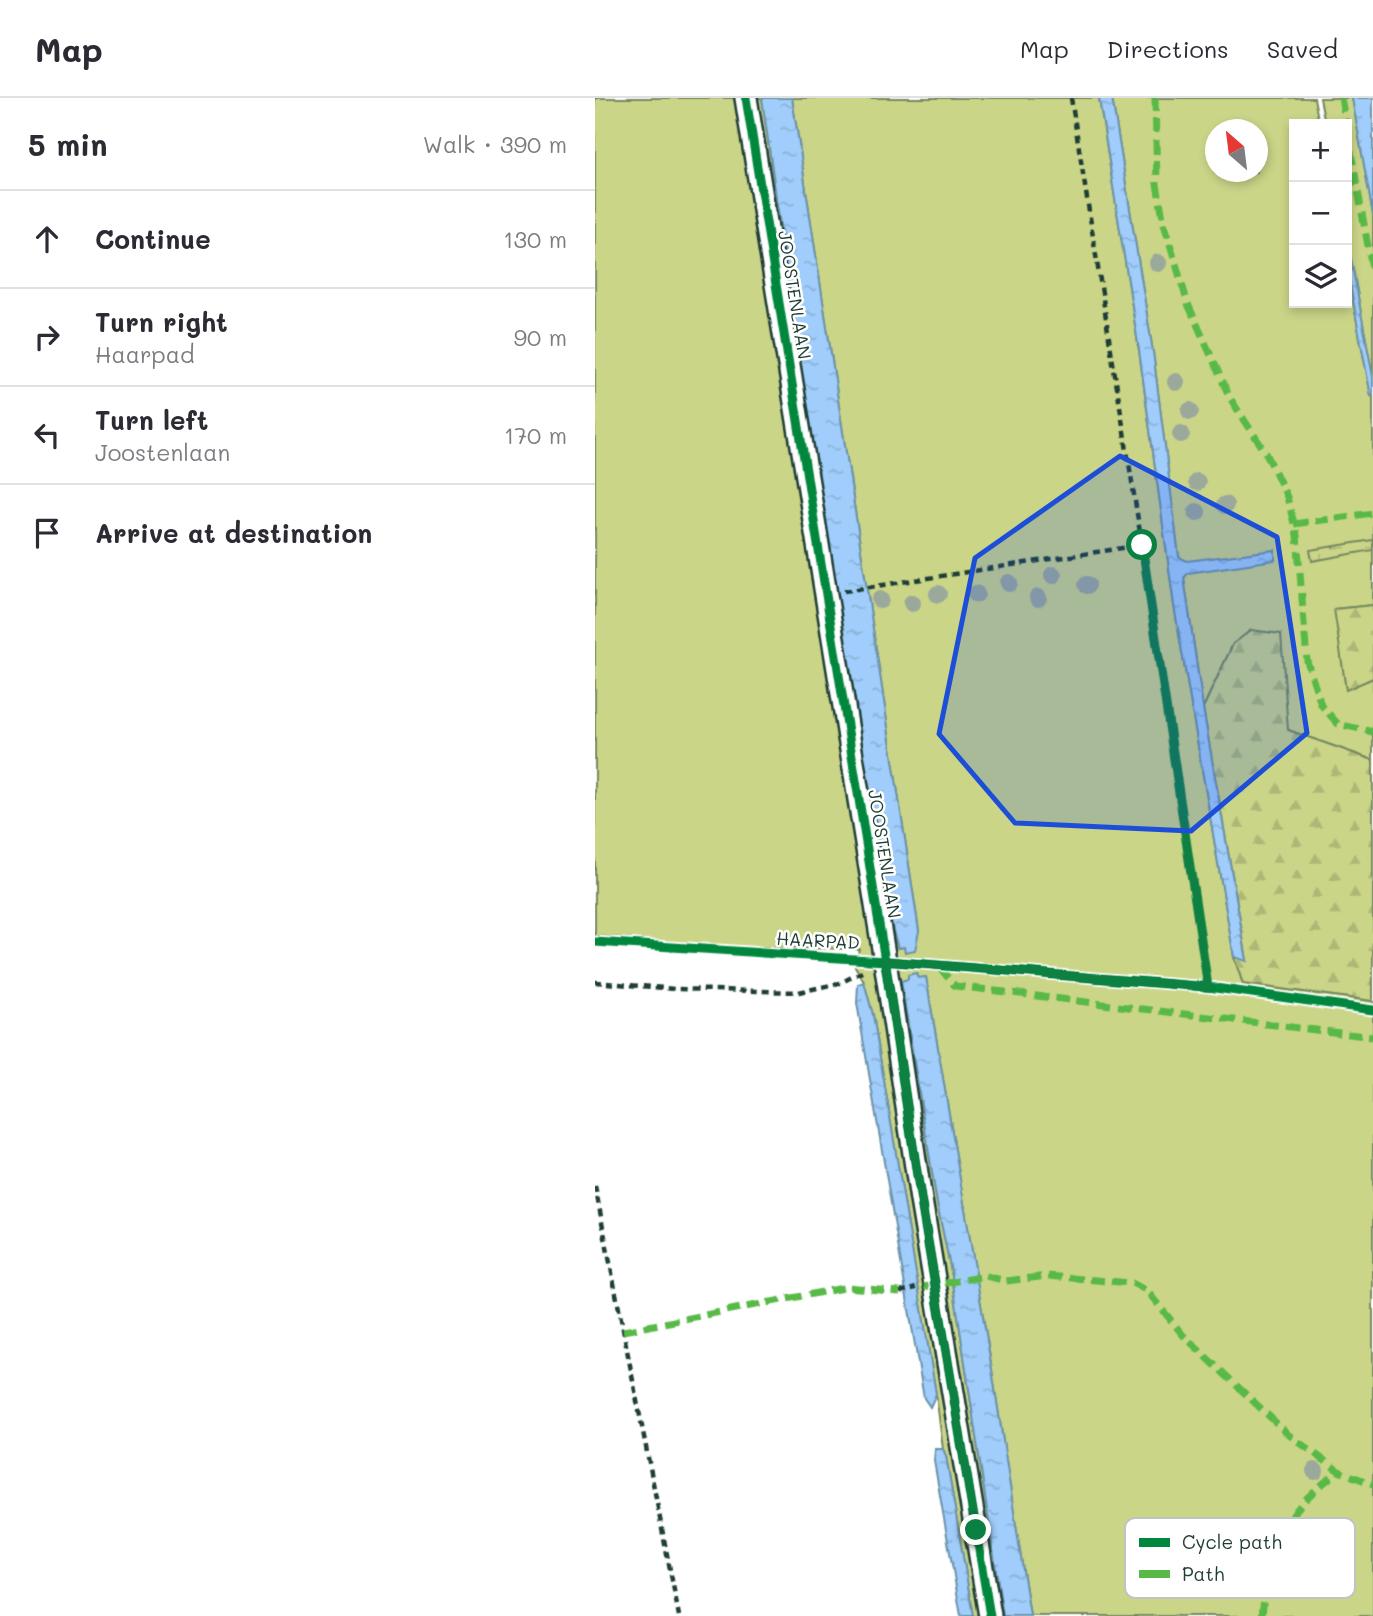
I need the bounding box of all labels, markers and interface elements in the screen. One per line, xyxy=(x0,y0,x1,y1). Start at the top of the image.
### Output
text: Map xyxy=(35,27,103,70)
text: Map xyxy=(1020,33,1069,64)
text: Directions xyxy=(1107,33,1229,64)
text: Saved xyxy=(1267,33,1338,64)
north arrow xyxy=(1205,119,1268,182)
map controls xyxy=(1289,119,1352,308)
button: + xyxy=(1289,119,1352,182)
text: 5 min xyxy=(28,124,108,164)
text: Walk · 390 m xyxy=(423,129,567,159)
button: − xyxy=(1289,182,1352,245)
icon: ahead xyxy=(28,220,66,258)
text: Continue xyxy=(95,222,211,256)
text: 130 m xyxy=(503,224,567,254)
street label: JOOSTENLAAN xyxy=(773,229,817,361)
button: layers xyxy=(1289,245,1352,308)
text: Turn right xyxy=(95,305,228,339)
icon: right xyxy=(28,318,66,356)
text: 90 m xyxy=(514,322,567,352)
text: Haarpad xyxy=(95,339,195,369)
text: Turn left xyxy=(95,403,208,437)
icon: left xyxy=(28,416,66,454)
text: 170 m xyxy=(504,420,567,450)
text: Joostenlaan xyxy=(95,437,230,467)
icon: arrive xyxy=(28,514,66,552)
text: Arrive at destination xyxy=(95,516,372,550)
route start xyxy=(1126,529,1157,560)
street label: JOOSTENLAAN xyxy=(863,788,907,920)
street label: HAARPAD xyxy=(776,926,860,954)
route end xyxy=(960,1514,991,1545)
legend xyxy=(1125,1518,1355,1598)
text: Cycle path xyxy=(1182,1529,1282,1554)
text: Path xyxy=(1182,1561,1225,1586)

